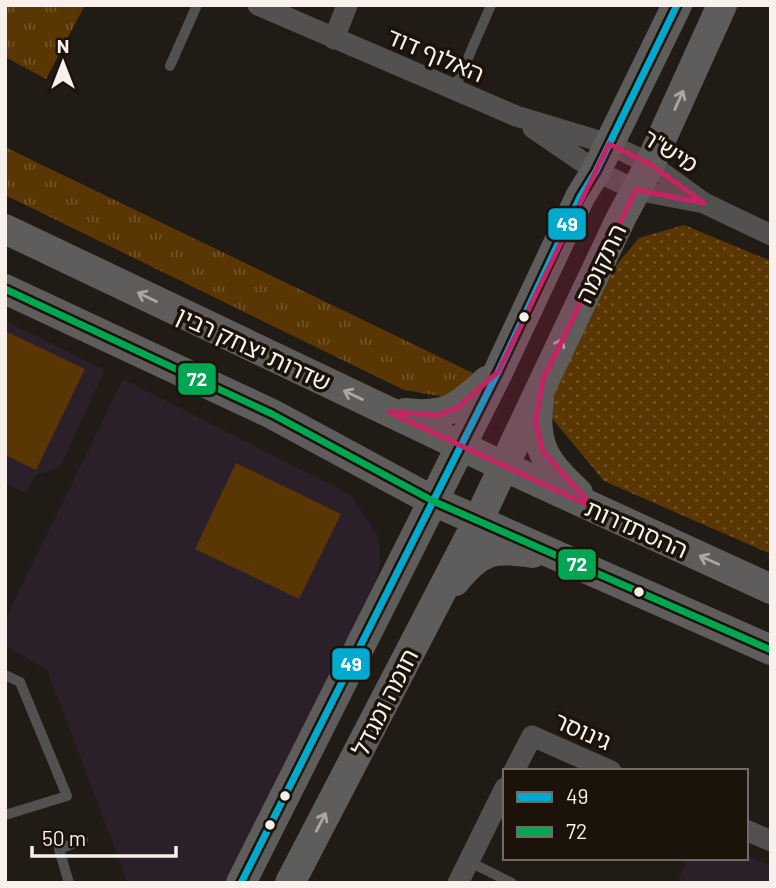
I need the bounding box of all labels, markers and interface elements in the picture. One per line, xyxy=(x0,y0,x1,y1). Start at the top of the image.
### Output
street label: האלוף דוד xyxy=(383,21,489,87)
north arrow xyxy=(28,28,98,98)
text: N xyxy=(57,34,69,57)
one-way arrow xyxy=(673,90,686,111)
street label: מיש"ר xyxy=(638,122,704,178)
line badge: 49 xyxy=(547,207,587,241)
text: 49 xyxy=(556,212,578,235)
street label: התקומה xyxy=(568,219,632,307)
one-way arrow xyxy=(137,290,158,304)
street label: שדרות יצחק רבין xyxy=(172,300,336,396)
unlabelled marker xyxy=(517,310,531,324)
one-way arrow xyxy=(552,338,566,359)
line badge: 72 xyxy=(177,362,217,396)
text: 72 xyxy=(187,367,207,390)
one-way arrow xyxy=(343,388,364,401)
street label: ההסתדרות xyxy=(581,493,693,563)
line badge: 72 xyxy=(557,548,597,581)
text: 72 xyxy=(567,552,587,575)
one-way arrow xyxy=(698,553,720,566)
unlabelled marker xyxy=(632,585,646,599)
street label: חומה ומגדל xyxy=(345,644,423,760)
line badge: 49 xyxy=(331,647,371,681)
text: 49 xyxy=(340,652,362,675)
street label: גינוסר xyxy=(550,705,616,755)
legend xyxy=(503,769,748,860)
text: 49 xyxy=(566,783,589,808)
unlabelled marker xyxy=(278,789,292,803)
one-way arrow xyxy=(315,812,328,833)
scale bar xyxy=(32,814,175,858)
unlabelled marker xyxy=(263,818,277,832)
text: 72 xyxy=(566,818,587,843)
text: 50 m xyxy=(42,825,86,850)

